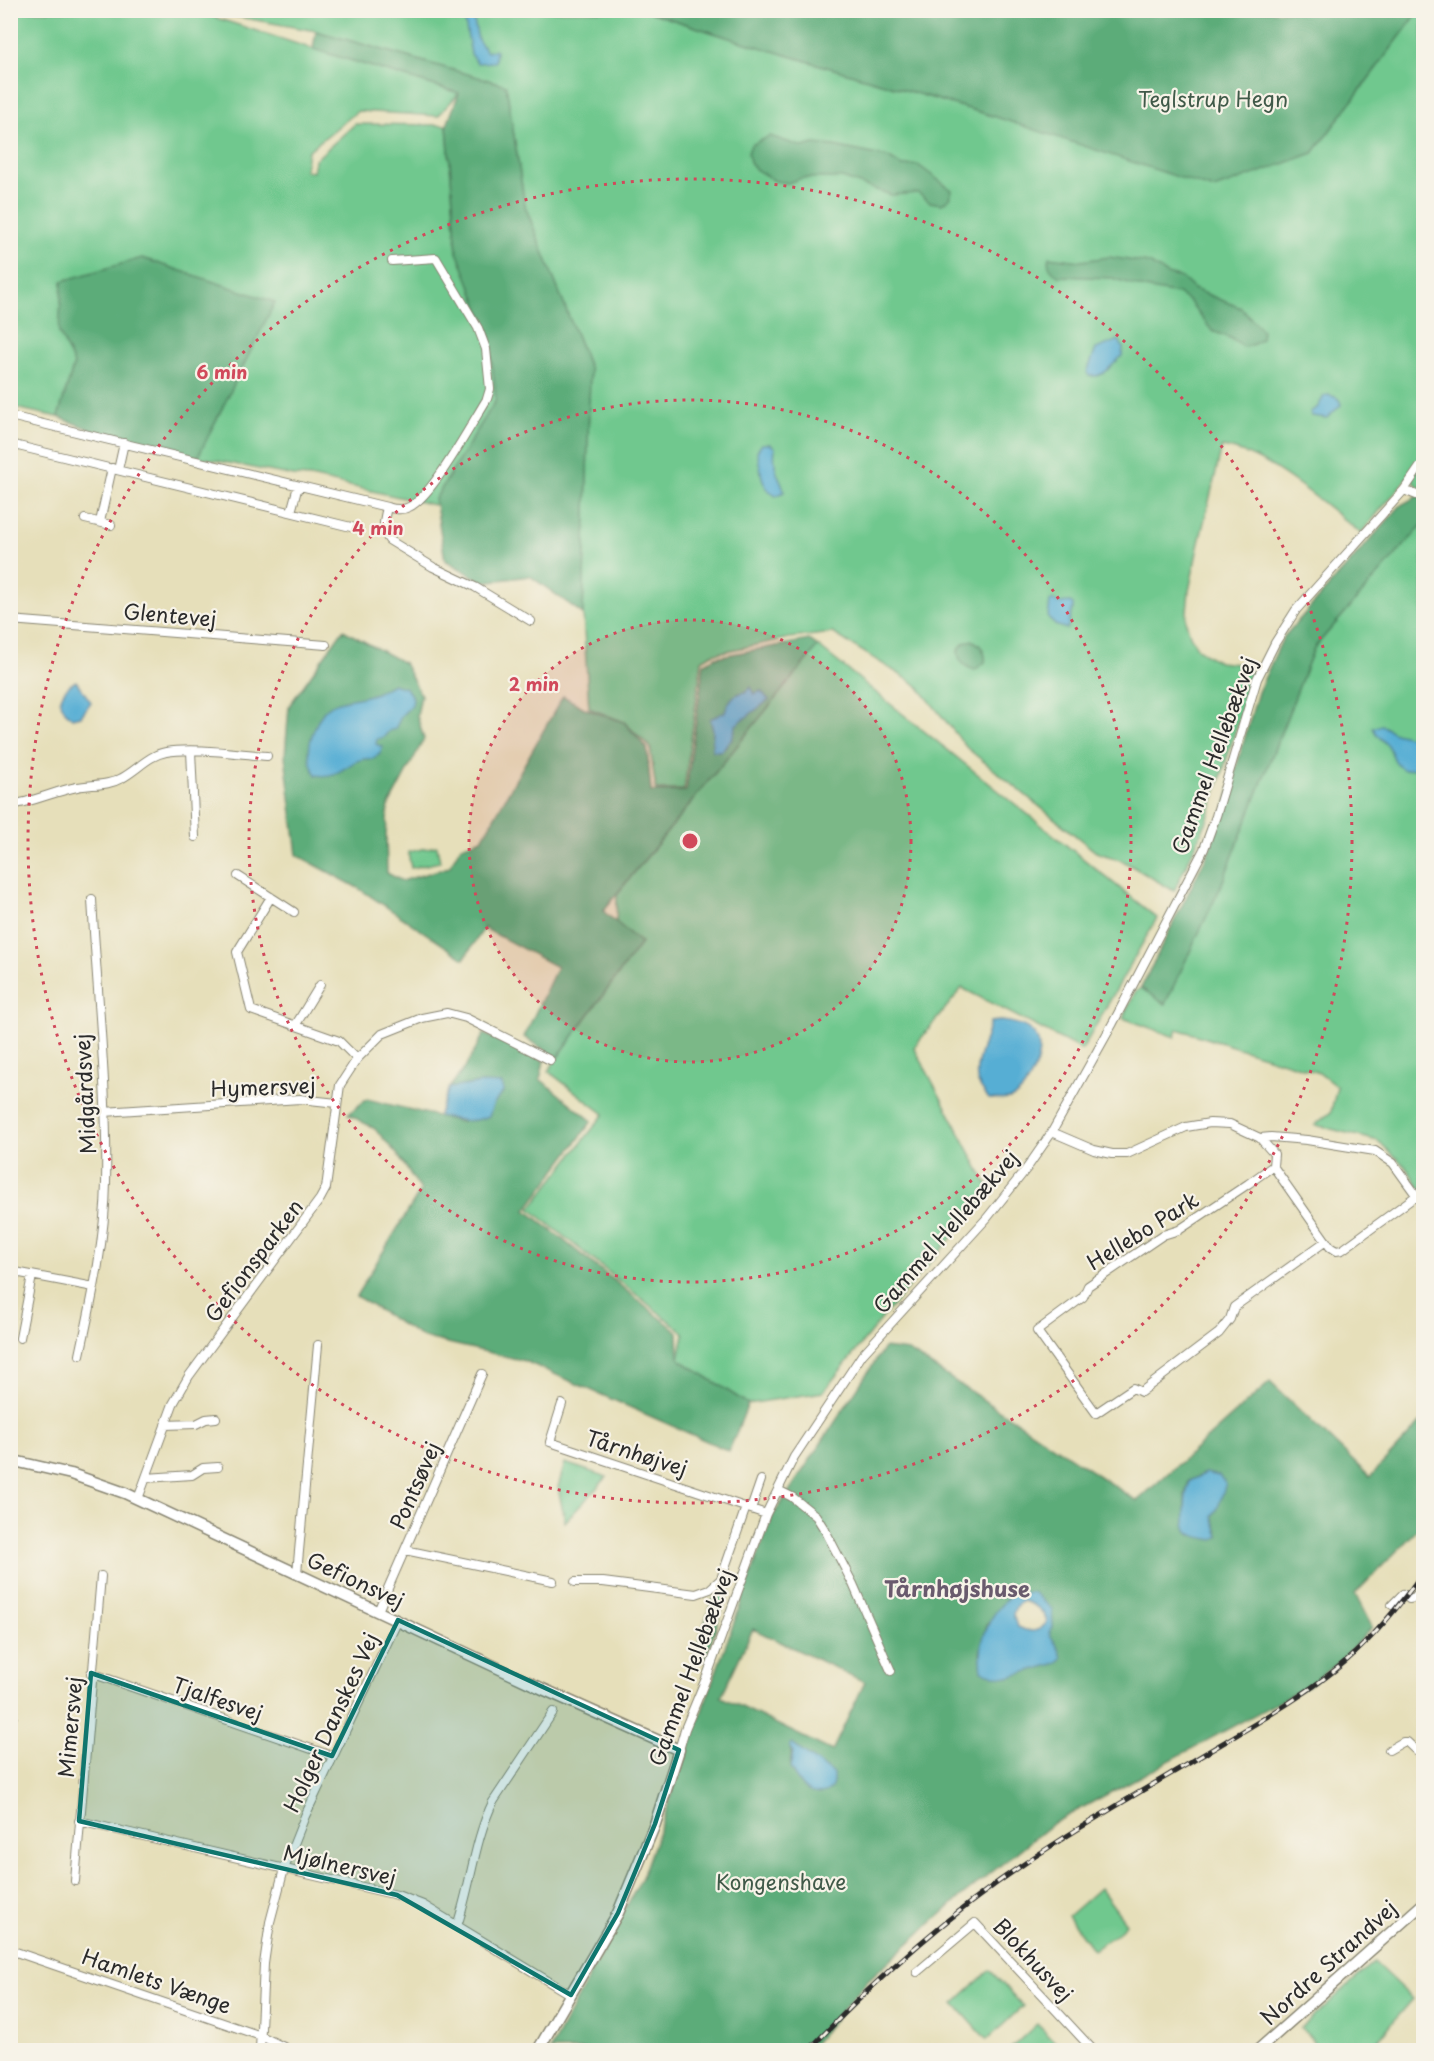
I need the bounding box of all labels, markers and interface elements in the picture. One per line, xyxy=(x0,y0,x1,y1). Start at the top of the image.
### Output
park label: Teglstrup Hegn xyxy=(1138,82,1288,114)
text: 6 min xyxy=(197,358,247,385)
text: 4 min xyxy=(352,514,404,541)
street label: Glentevej xyxy=(122,594,218,634)
street label: Gammel Hellebækvej xyxy=(1162,652,1264,858)
text: 2 min xyxy=(509,670,559,697)
centre of rings xyxy=(680,831,700,851)
street label: Midgårdsvej xyxy=(65,1033,103,1155)
street label: Hymersvej xyxy=(210,1068,316,1104)
street label: Gammel Hellebækvej xyxy=(865,1142,1025,1320)
street label: Hellebo Park xyxy=(1080,1183,1204,1277)
street label: Gefionsparken xyxy=(196,1192,310,1328)
street label: Tårnhøjvej xyxy=(582,1421,692,1483)
street label: Pontsøvej xyxy=(380,1436,448,1534)
street label: Gefionsvej xyxy=(302,1542,410,1616)
street label: Gammel Hellebækvej xyxy=(639,1564,741,1770)
district label: Tårnhøjshuse xyxy=(884,1571,1030,1604)
street label: Holger Danskes Vej xyxy=(274,1627,386,1817)
street label: Tjalfesvej xyxy=(169,1668,267,1728)
street label: Mimersvej xyxy=(49,1675,89,1779)
street label: Mjølnersvej xyxy=(280,1835,400,1893)
park label: Kongenshave xyxy=(716,1865,846,1897)
street label: Nordre Strandvej xyxy=(1253,1892,1403,2032)
street label: Blokhusvej xyxy=(987,1910,1081,2008)
street label: Hamlets Vænge xyxy=(78,1939,236,2021)

